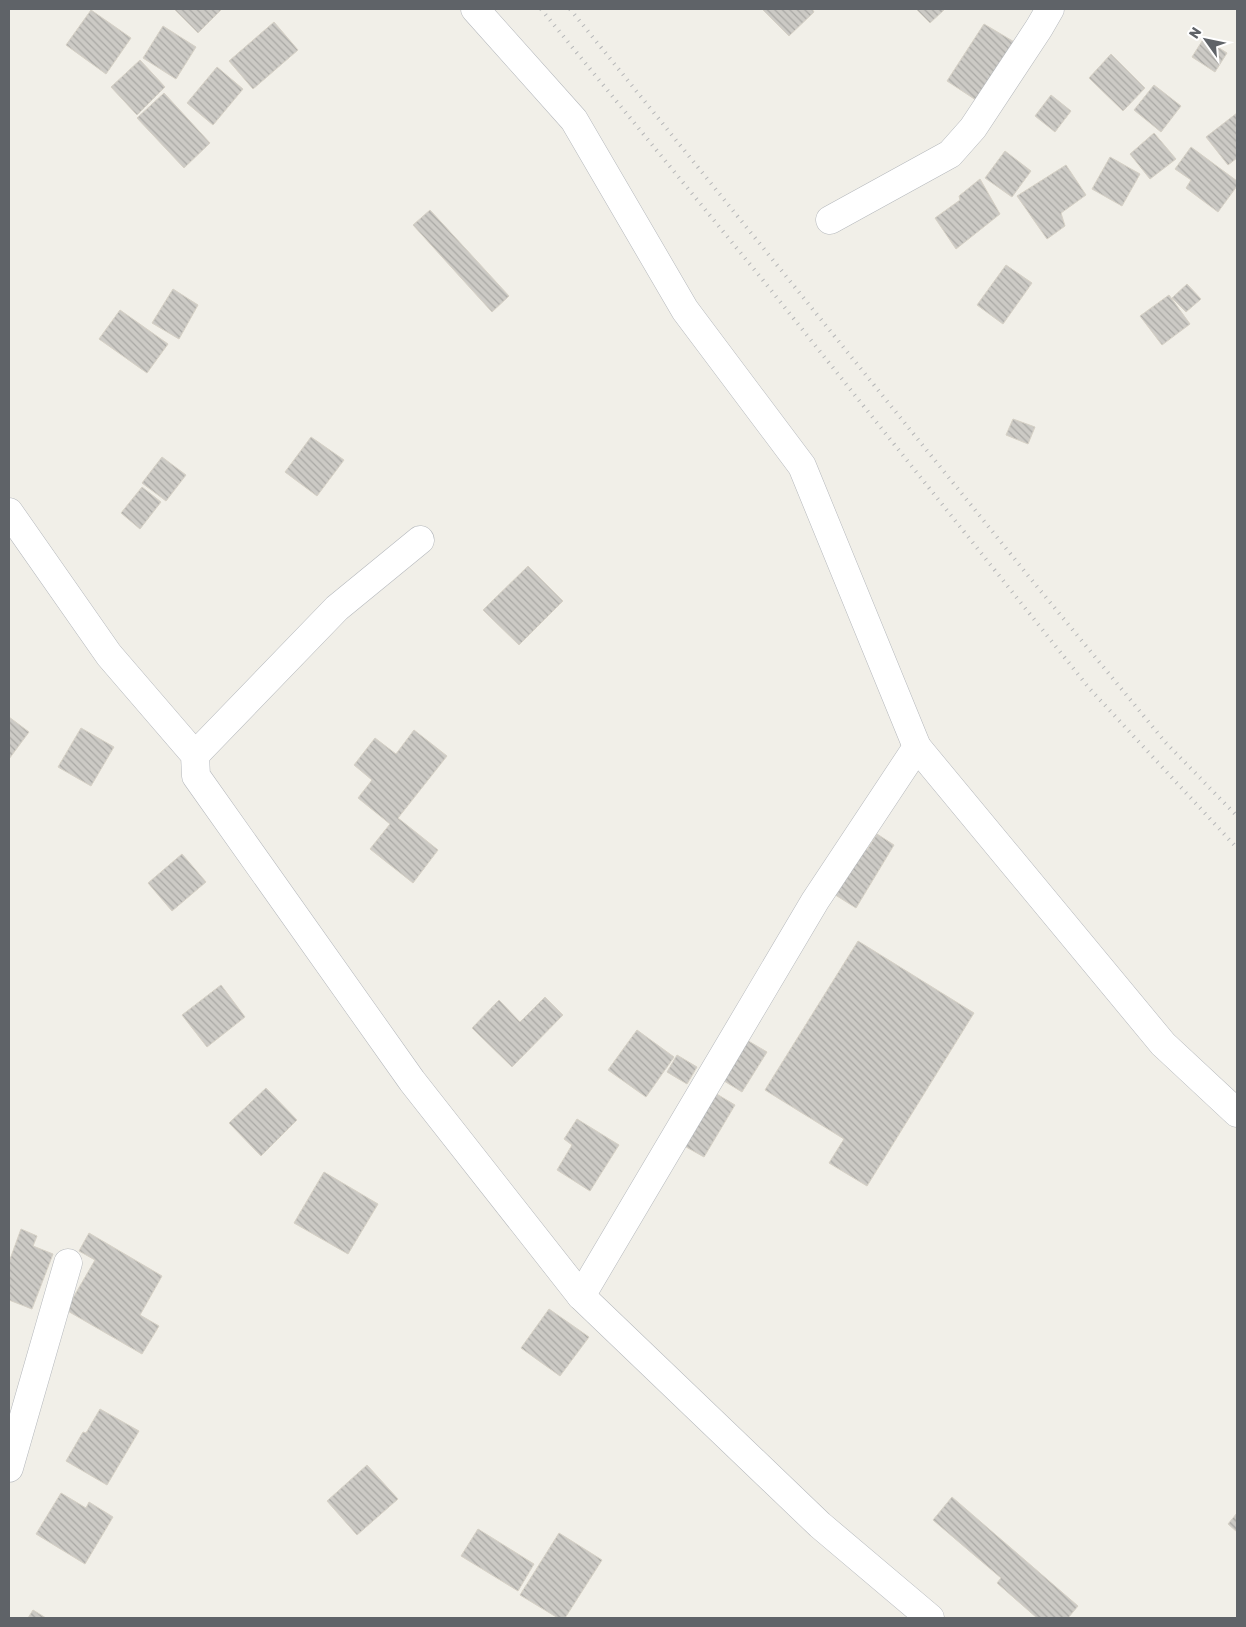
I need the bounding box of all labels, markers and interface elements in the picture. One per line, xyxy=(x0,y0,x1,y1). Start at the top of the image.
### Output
north arrow xyxy=(1181,15,1231,65)
text: N xyxy=(1186,24,1205,42)

